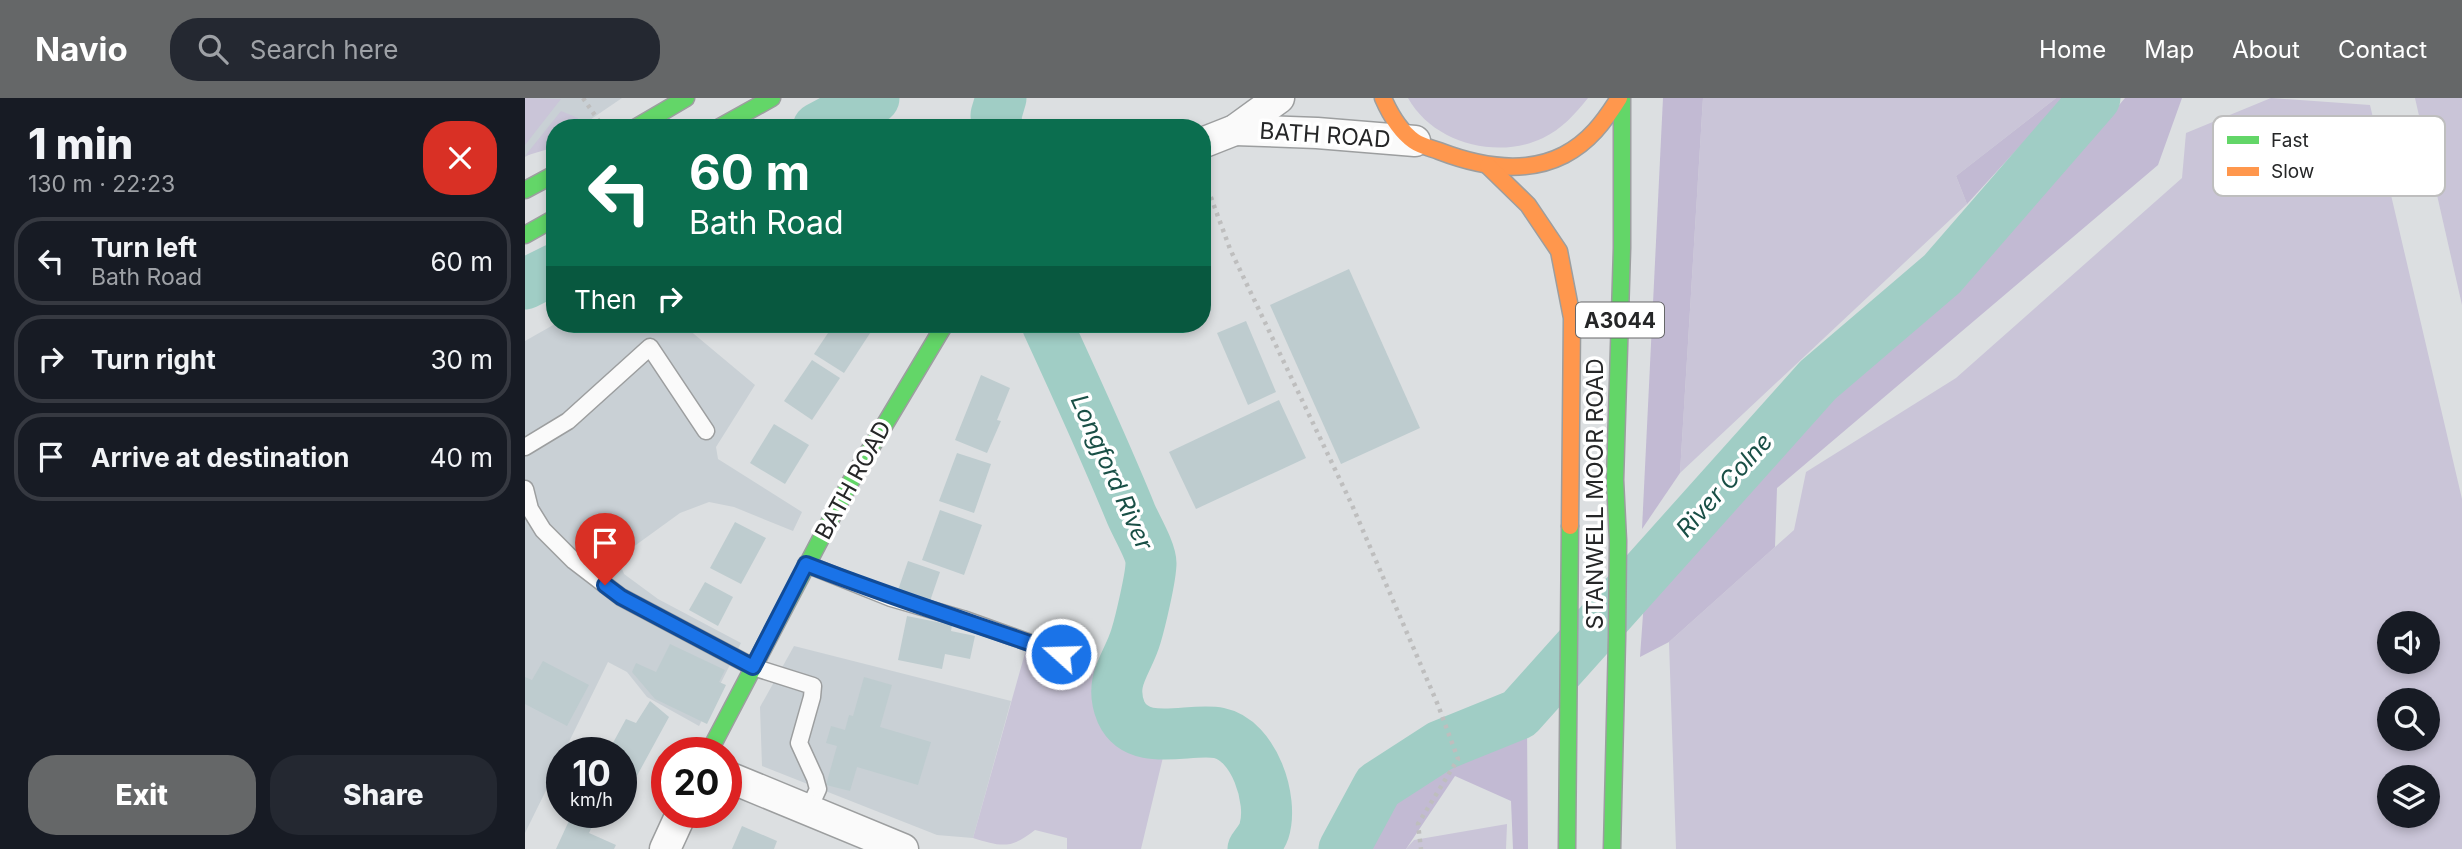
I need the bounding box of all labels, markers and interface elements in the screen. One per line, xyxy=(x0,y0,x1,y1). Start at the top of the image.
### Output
search box xyxy=(170,18,660,81)
text: Navio xyxy=(35,29,128,69)
icon: search xyxy=(194,30,232,68)
text: Search here xyxy=(250,34,398,65)
text: Home xyxy=(2039,35,2106,64)
text: Map xyxy=(2144,35,2194,64)
text: About xyxy=(2232,35,2300,64)
text: Contact xyxy=(2338,35,2427,64)
street label: BATH ROAD xyxy=(1258,116,1392,154)
legend xyxy=(2213,116,2445,196)
text: 1 min xyxy=(28,118,133,169)
button: close xyxy=(423,121,497,195)
text: Fast xyxy=(2271,129,2309,152)
text: 60 m xyxy=(689,143,810,202)
icon: left xyxy=(574,147,665,238)
text: Slow xyxy=(2271,160,2314,183)
text: 130 m · 22:23 xyxy=(28,170,175,198)
text: Bath Road xyxy=(689,203,843,242)
text: Turn left xyxy=(91,232,197,263)
icon: left xyxy=(32,242,70,280)
text: 60 m xyxy=(430,246,493,277)
text: Bath Road xyxy=(91,263,202,291)
icon: right xyxy=(651,280,689,318)
text: Then xyxy=(574,284,637,315)
road number: A3044 xyxy=(1576,302,1664,338)
icon: right xyxy=(32,340,70,378)
text: Turn right xyxy=(91,344,216,375)
text: 30 m xyxy=(430,344,493,375)
street label: STANWELL MOOR ROAD xyxy=(1581,358,1609,630)
water label: Longford River xyxy=(1065,390,1160,555)
street label: BATH ROAD xyxy=(809,416,897,544)
water label: River Colne xyxy=(1670,427,1778,543)
icon: arrive xyxy=(32,438,70,476)
text: Arrive at destination xyxy=(91,442,350,473)
text: 40 m xyxy=(430,442,493,473)
pin xyxy=(575,513,635,585)
icon: arrive xyxy=(586,524,624,562)
map controls xyxy=(2377,611,2440,828)
button: sound xyxy=(2377,611,2440,674)
position arrow xyxy=(1024,617,1098,691)
button: search xyxy=(2377,688,2440,751)
speed limit sign: 20 xyxy=(651,737,742,828)
text: 10 xyxy=(572,752,611,794)
button: Exit xyxy=(28,755,256,835)
button: Share xyxy=(270,755,497,835)
button: layers xyxy=(2377,765,2440,828)
text: km/h xyxy=(570,789,613,810)

